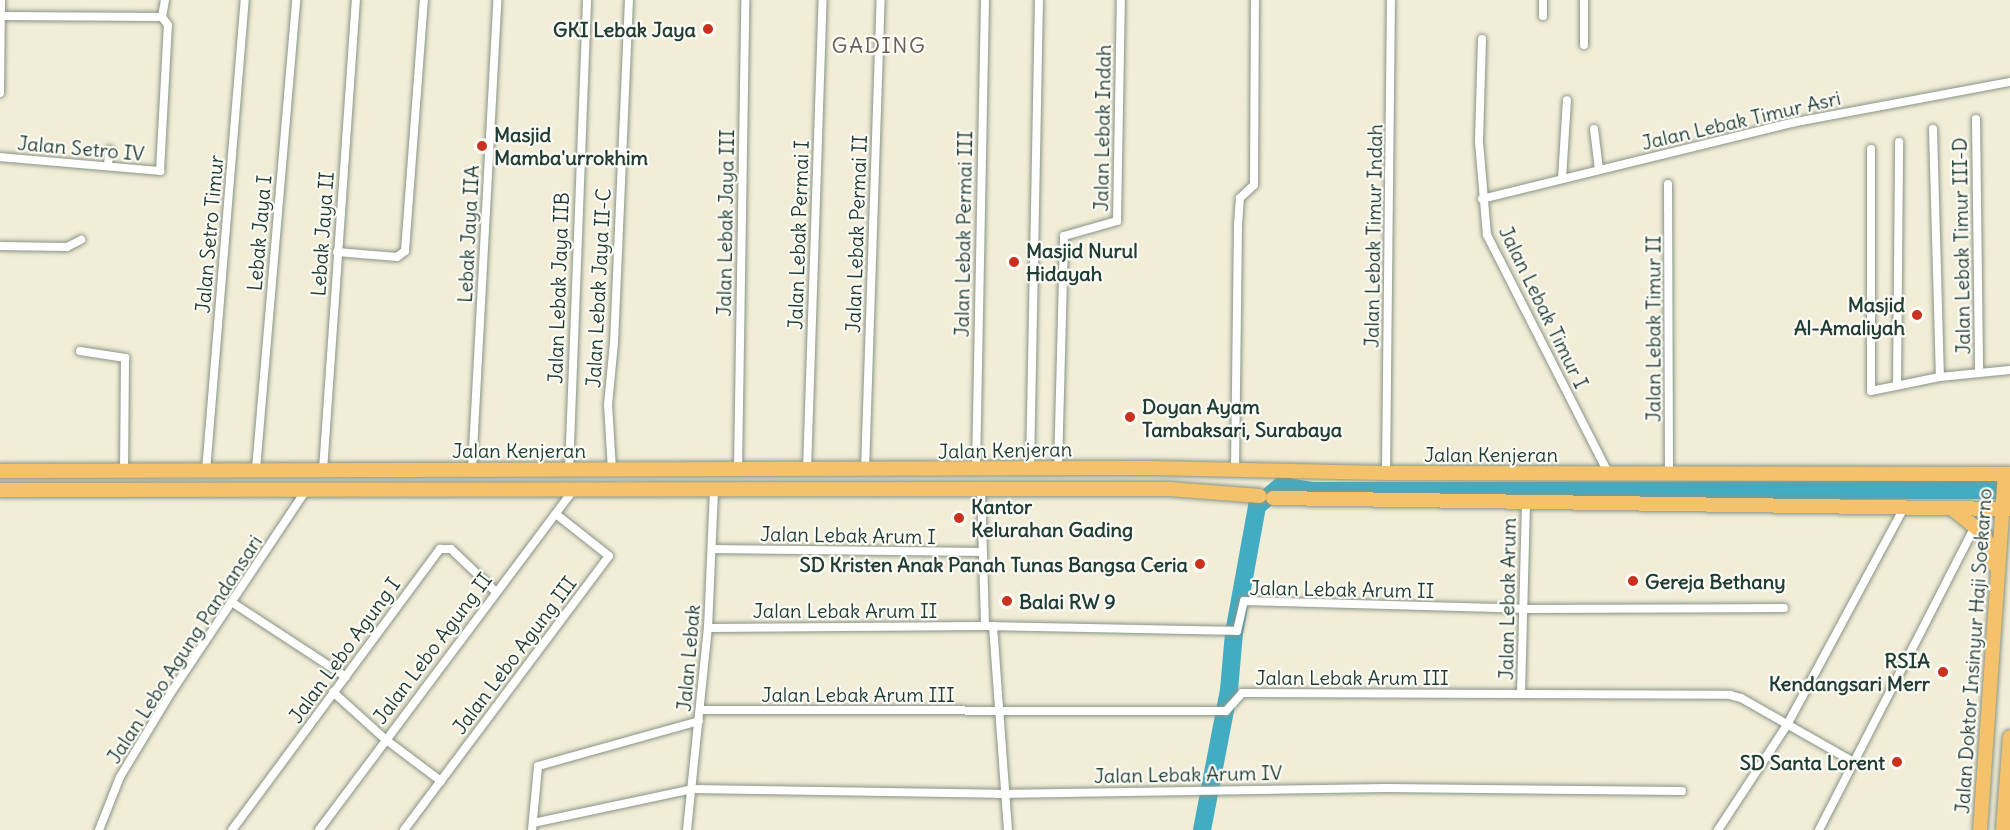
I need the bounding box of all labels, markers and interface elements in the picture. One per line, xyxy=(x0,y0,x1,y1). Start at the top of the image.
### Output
place label: GKI Lebak Jaya xyxy=(553,17,696,41)
marker: GKI Lebak Jaya xyxy=(701,22,715,36)
district label: GADING xyxy=(832,33,926,59)
street label: Jalan Lebak Indah xyxy=(1089,44,1115,212)
street label: Jalan Lebak Timur Asri xyxy=(1639,85,1843,155)
place label: Masjid Mamba'urrokhim xyxy=(494,122,648,169)
street label: Jalan Lebak Timur Indah xyxy=(1359,124,1387,348)
street label: Jalan Lebak Jaya III xyxy=(711,129,739,317)
street label: Jalan Setro IV xyxy=(16,130,146,166)
street label: Jalan Lebak Permai III xyxy=(949,130,977,338)
street label: Jalan Lebak Permai II xyxy=(841,135,871,333)
street label: Jalan Lebak Timur III-D xyxy=(1947,137,1975,355)
marker: Masjid Mamba'urrokhim xyxy=(475,139,489,153)
street label: Jalan Lebak Permai I xyxy=(783,140,813,330)
street label: Jalan Setro Timur xyxy=(190,154,228,314)
street label: Lebak Jaya IIA xyxy=(452,165,484,303)
street label: Lebak Jaya II xyxy=(306,171,338,297)
street label: Lebak Jaya I xyxy=(242,174,276,292)
street label: Jalan Lebak Jaya II-C xyxy=(581,188,615,388)
street label: Jalan Lebak Jaya IIB xyxy=(543,192,573,384)
street label: Jalan Lebak Timur I xyxy=(1494,222,1594,392)
street label: Jalan Lebak Timur II xyxy=(1641,236,1665,422)
place label: Masjid Nurul Hidayah xyxy=(1026,238,1138,285)
marker: Masjid Nurul Hidayah xyxy=(1007,255,1021,269)
place label: Masjid Al-Amaliyah xyxy=(1794,292,1905,339)
marker: Masjid Al-Amaliyah xyxy=(1910,308,1924,322)
place label: Doyan Ayam Tambaksari, Surabaya xyxy=(1142,394,1342,441)
marker: Doyan Ayam Tambaksari, Surabaya xyxy=(1123,410,1137,424)
street label: Jalan Kenjeran xyxy=(938,437,1072,463)
street label: Jalan Kenjeran xyxy=(452,438,586,462)
street label: Jalan Kenjeran xyxy=(1424,442,1558,466)
street label: Jalan Doktor Insinyur Haji Soekarno xyxy=(1950,487,1996,815)
place label: Kantor Kelurahan Gading xyxy=(971,494,1133,541)
marker: Kantor Kelurahan Gading xyxy=(952,511,966,525)
street label: Jalan Lebak Arum xyxy=(1494,518,1520,680)
street label: Jalan Lebak Arum I xyxy=(760,521,936,549)
street label: Jalan Lebo Agung Pandansari xyxy=(101,530,267,768)
place label: SD Kristen Anak Panah Tunas Bangsa Ceria xyxy=(800,552,1188,576)
marker: SD Kristen Anak Panah Tunas Bangsa Ceria xyxy=(1193,557,1207,571)
street label: Jalan Lebo Agung II xyxy=(368,568,496,728)
place label: Gereja Bethany xyxy=(1645,569,1786,593)
street label: Jalan Lebo Agung III xyxy=(447,571,581,739)
street label: Jalan Lebo Agung I xyxy=(283,573,405,727)
marker: Gereja Bethany xyxy=(1626,574,1640,588)
street label: Jalan Lebak Arum II xyxy=(1249,575,1435,603)
place label: Balai RW 9 xyxy=(1019,589,1116,613)
marker: Balai RW 9 xyxy=(1000,594,1014,608)
street label: Jalan Lebak Arum II xyxy=(753,598,937,622)
street label: Jalan Lebak xyxy=(671,603,705,713)
place label: RSIA Kendangsari Merr xyxy=(1769,648,1930,695)
marker: RSIA Kendangsari Merr xyxy=(1934,663,1952,681)
street label: Jalan Lebak Arum III xyxy=(1255,665,1449,689)
street label: Jalan Lebak Arum III xyxy=(761,682,955,706)
place label: SD Santa Lorent xyxy=(1740,750,1885,774)
marker: SD Santa Lorent xyxy=(1890,755,1904,769)
street label: Jalan Lebak Arum IV xyxy=(1094,760,1282,788)

